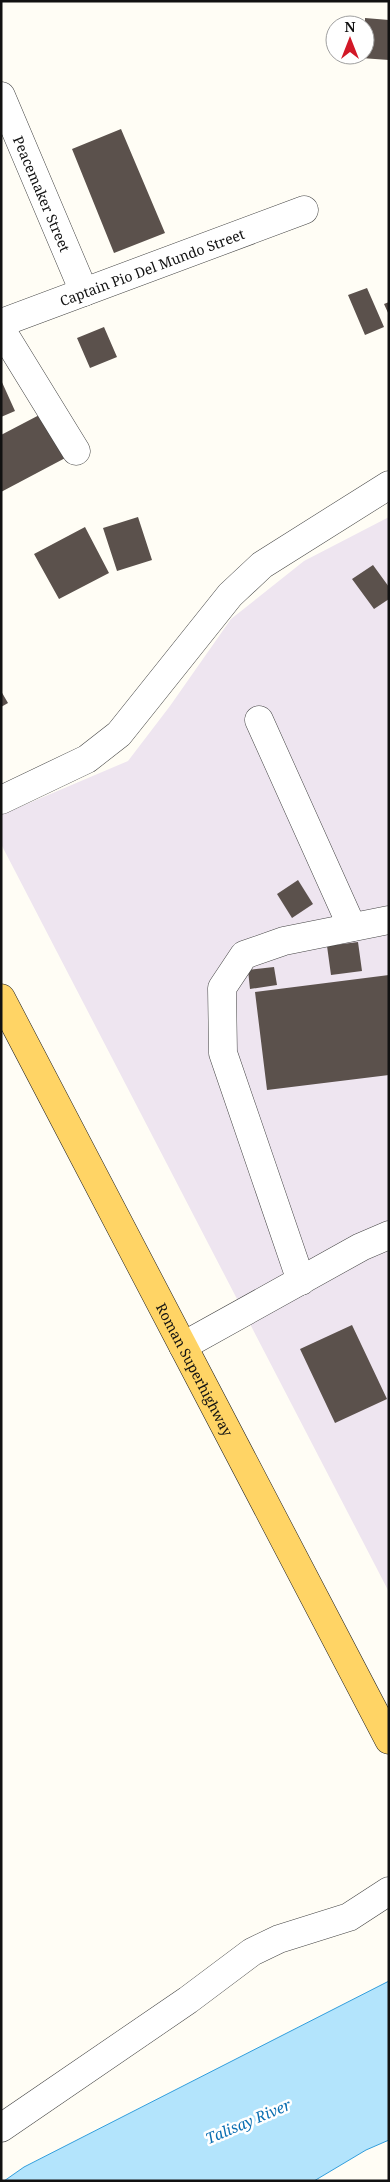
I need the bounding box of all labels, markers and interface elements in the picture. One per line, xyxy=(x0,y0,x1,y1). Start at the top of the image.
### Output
north arrow xyxy=(325,15,375,65)
text: N xyxy=(344,17,356,36)
street label: Peacemaker Street xyxy=(9,133,75,255)
street label: Captain Pio Del Mundo Street xyxy=(57,224,247,310)
street label: Roman Superhighway xyxy=(153,1299,238,1439)
water label: Talisay River xyxy=(202,2094,295,2148)

